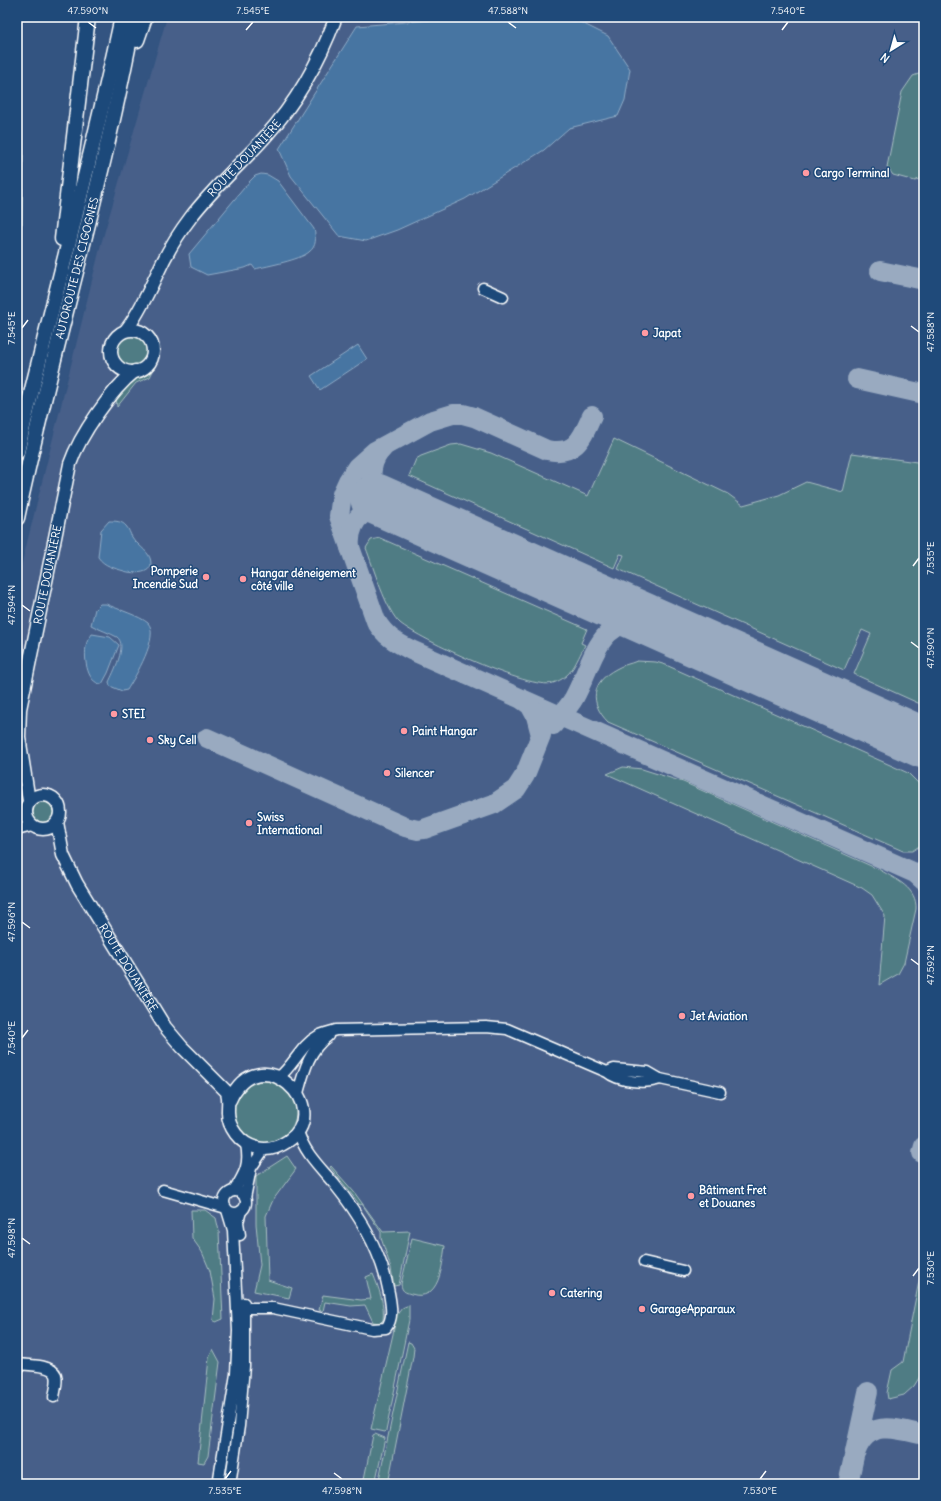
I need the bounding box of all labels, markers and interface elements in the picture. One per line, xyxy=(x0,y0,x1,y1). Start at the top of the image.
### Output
text: 47.590°N xyxy=(68,4,108,17)
text: 7.545°E xyxy=(236,4,270,17)
text: 47.588°N xyxy=(488,4,528,17)
text: 7.540°E xyxy=(771,4,805,17)
north arrow xyxy=(871,30,911,70)
text: N xyxy=(878,50,892,66)
street label: ROUTE DOUANIÈRE xyxy=(204,117,284,200)
place label: Cargo Terminal xyxy=(814,166,889,181)
marker: Cargo Terminal xyxy=(801,168,811,178)
street label: AUTOROUTE DES CIGOGNES xyxy=(52,196,101,340)
text: 7.545°E xyxy=(5,311,18,345)
text: 47.588°N xyxy=(924,312,937,352)
place label: Japat xyxy=(653,326,681,341)
marker: Japat xyxy=(640,328,650,338)
street label: ROUTE DOUANIÈRE xyxy=(30,524,64,625)
text: 7.535°E xyxy=(924,541,937,575)
place label: Pomperie Incendie Sud xyxy=(133,564,199,591)
place label: Hangar déneigement côté ville xyxy=(251,566,356,593)
marker: Pomperie Incendie Sud xyxy=(201,572,211,582)
marker: Hangar déneigement côté ville xyxy=(238,574,248,584)
text: 47.594°N xyxy=(5,585,18,625)
text: 47.590°N xyxy=(924,628,937,668)
place label: STEI xyxy=(122,707,145,721)
marker: STEI xyxy=(109,709,119,719)
place label: Paint Hangar xyxy=(412,724,478,739)
marker: Paint Hangar xyxy=(399,726,409,736)
place label: Sky Cell xyxy=(158,733,196,748)
marker: Sky Cell xyxy=(145,735,155,745)
place label: Silencer xyxy=(395,766,435,780)
marker: Silencer xyxy=(382,768,392,778)
place label: Swiss International xyxy=(257,810,322,837)
marker: Swiss International xyxy=(244,818,254,828)
text: 47.596°N xyxy=(5,902,18,942)
street label: ROUTE DOUANIÈRE xyxy=(96,921,161,1014)
text: 47.592°N xyxy=(924,945,937,985)
place label: Jet Aviation xyxy=(690,1009,748,1023)
marker: Jet Aviation xyxy=(677,1011,687,1021)
text: 7.540°E xyxy=(5,1021,18,1055)
place label: Bâtiment Fret et Douanes xyxy=(699,1183,767,1210)
marker: Bâtiment Fret et Douanes xyxy=(686,1191,696,1201)
text: 47.598°N xyxy=(5,1218,18,1258)
text: 7.530°E xyxy=(924,1251,937,1285)
place label: Catering xyxy=(560,1286,602,1301)
marker: Catering xyxy=(547,1288,557,1298)
place label: GarageApparaux xyxy=(650,1302,736,1317)
marker: GarageApparaux xyxy=(637,1304,647,1314)
text: 7.535°E xyxy=(208,1484,242,1497)
text: 47.598°N xyxy=(322,1484,362,1497)
text: 7.530°E xyxy=(743,1484,777,1497)

